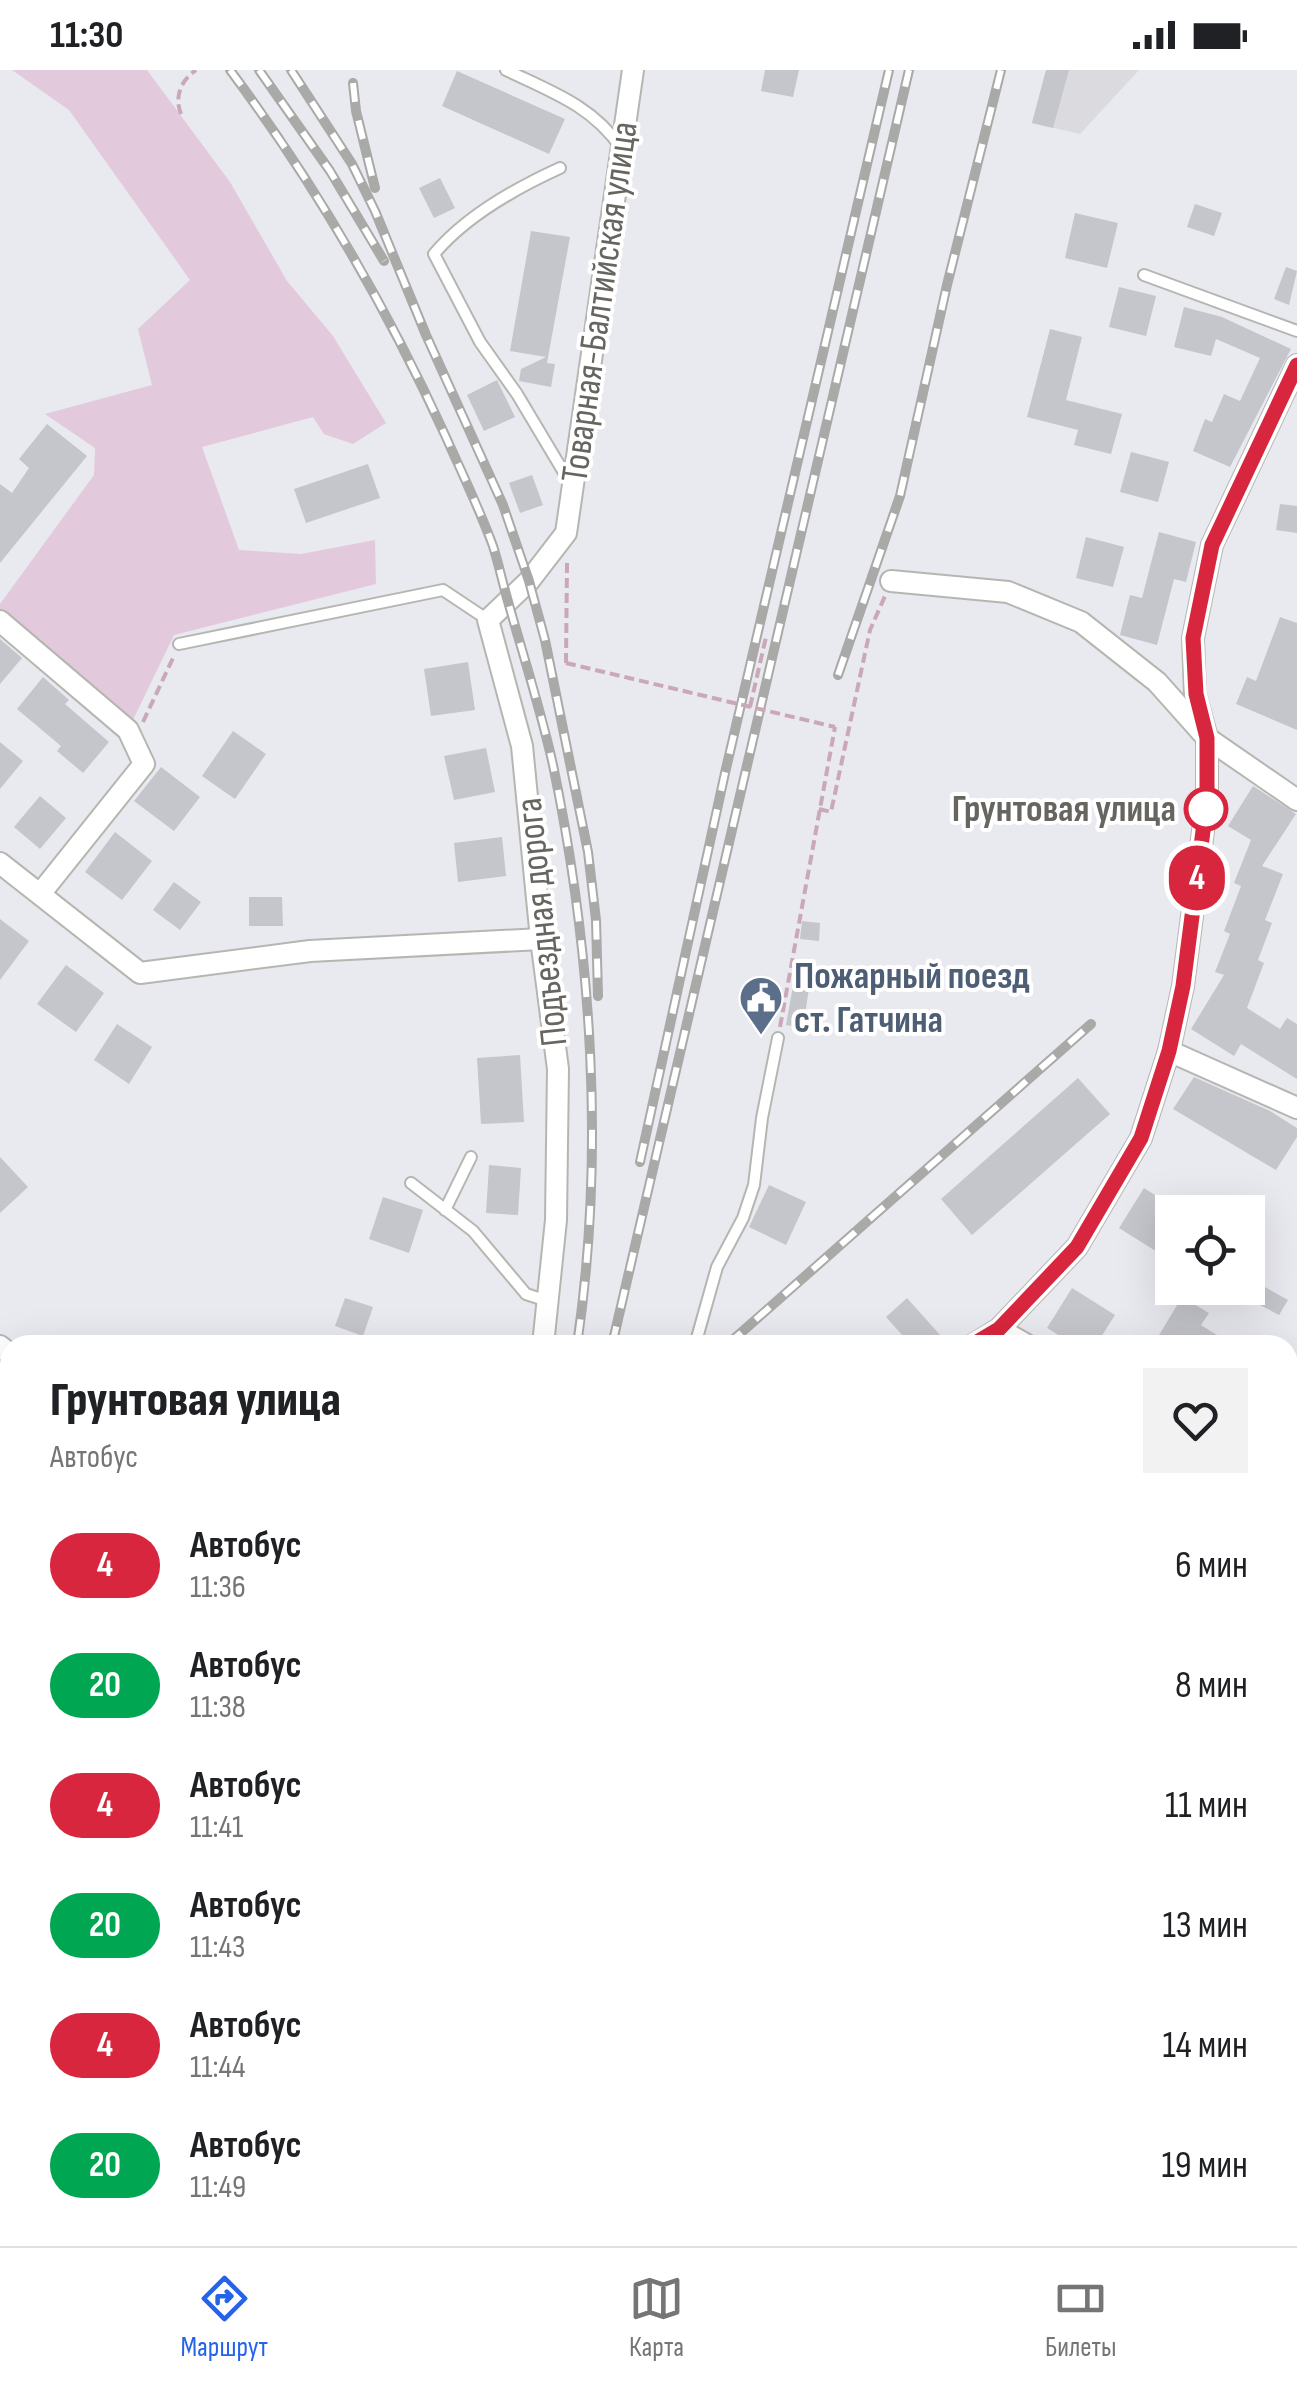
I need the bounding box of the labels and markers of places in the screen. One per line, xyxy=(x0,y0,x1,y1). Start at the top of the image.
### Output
place label: Грунтовая улица xyxy=(952,787,1176,832)
marker: Грунтовая улица xyxy=(1185,788,1227,830)
place label: Пожарный поезд ст. Гатчина xyxy=(794,954,1030,1043)
public building icon: Пожарный поезд ст. Гатчина xyxy=(738,975,784,1036)

